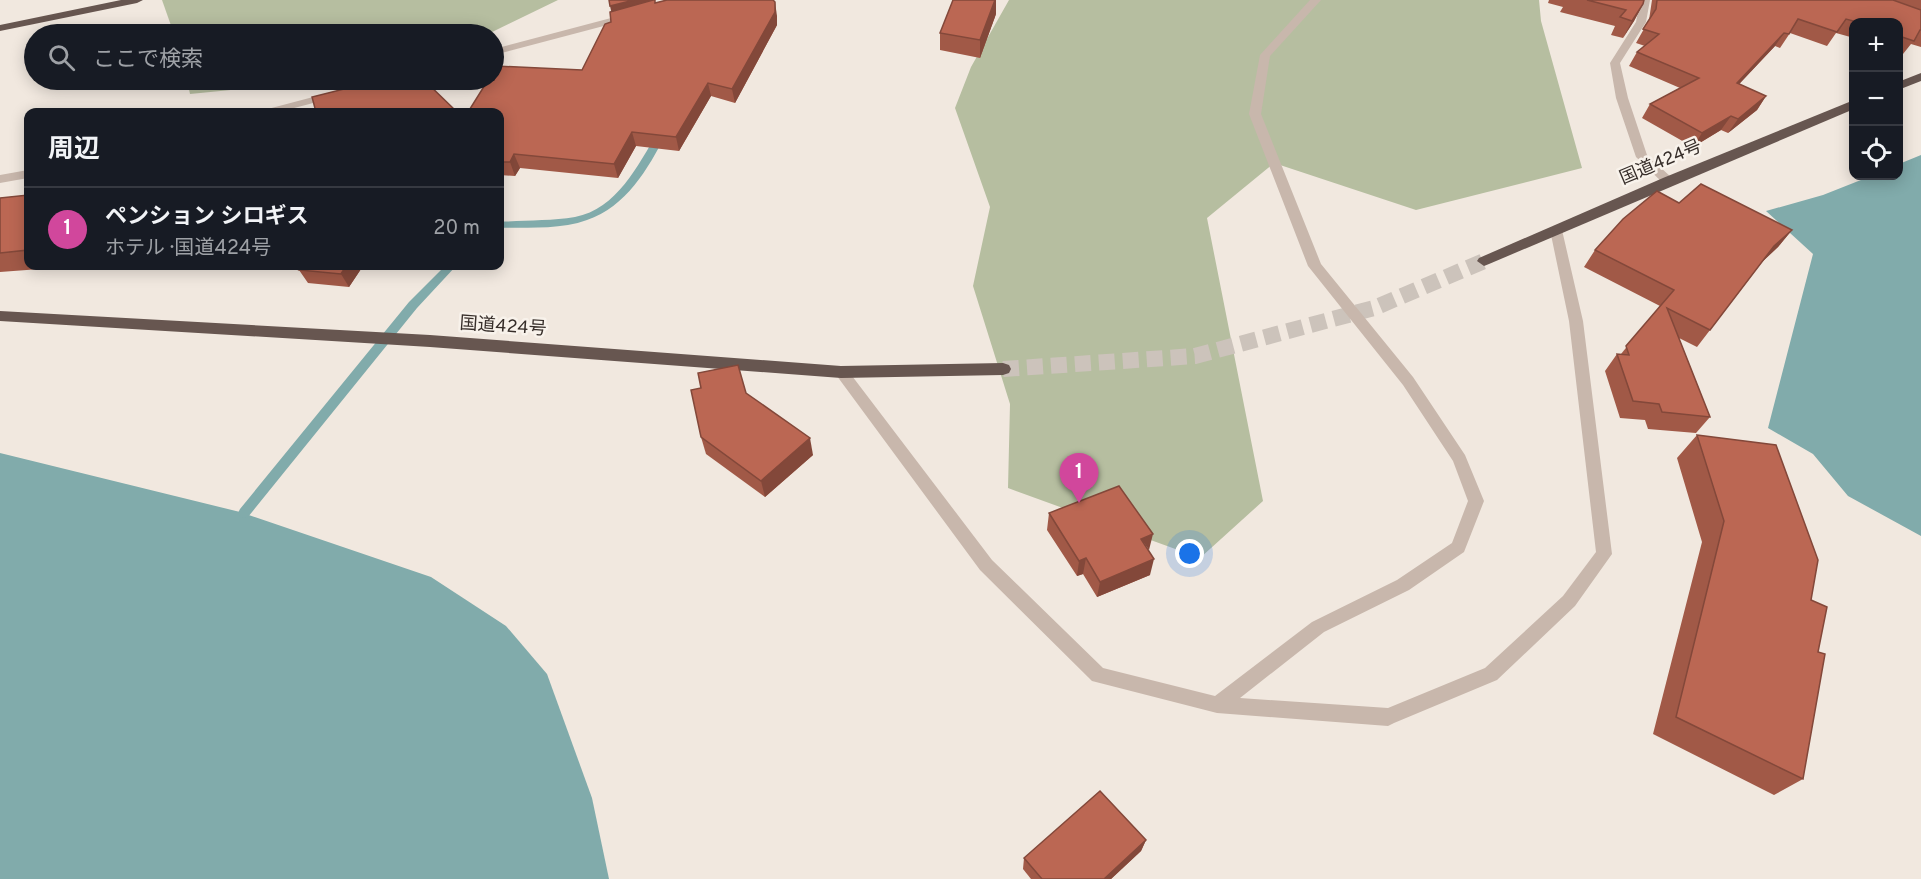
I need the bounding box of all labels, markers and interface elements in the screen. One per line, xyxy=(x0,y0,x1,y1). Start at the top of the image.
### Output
map controls xyxy=(1849,18,1903,180)
button: + xyxy=(1849,18,1903,72)
search box xyxy=(24,24,504,90)
icon: search xyxy=(45,41,78,74)
text: ここで検索 xyxy=(93,47,203,74)
button: − xyxy=(1849,72,1903,126)
button: locate xyxy=(1849,126,1903,180)
text: 周辺 xyxy=(48,134,100,167)
street label: 国道424号 xyxy=(1616,135,1706,191)
text: ペンション シロギス xyxy=(105,204,309,231)
text: 1 xyxy=(64,216,72,242)
text: 20 m xyxy=(433,216,480,242)
text: ホテル · 国道424号 xyxy=(105,236,271,262)
street label: 国道424号 xyxy=(459,312,547,342)
pin: 1 xyxy=(1060,454,1098,503)
your location xyxy=(1175,539,1204,568)

